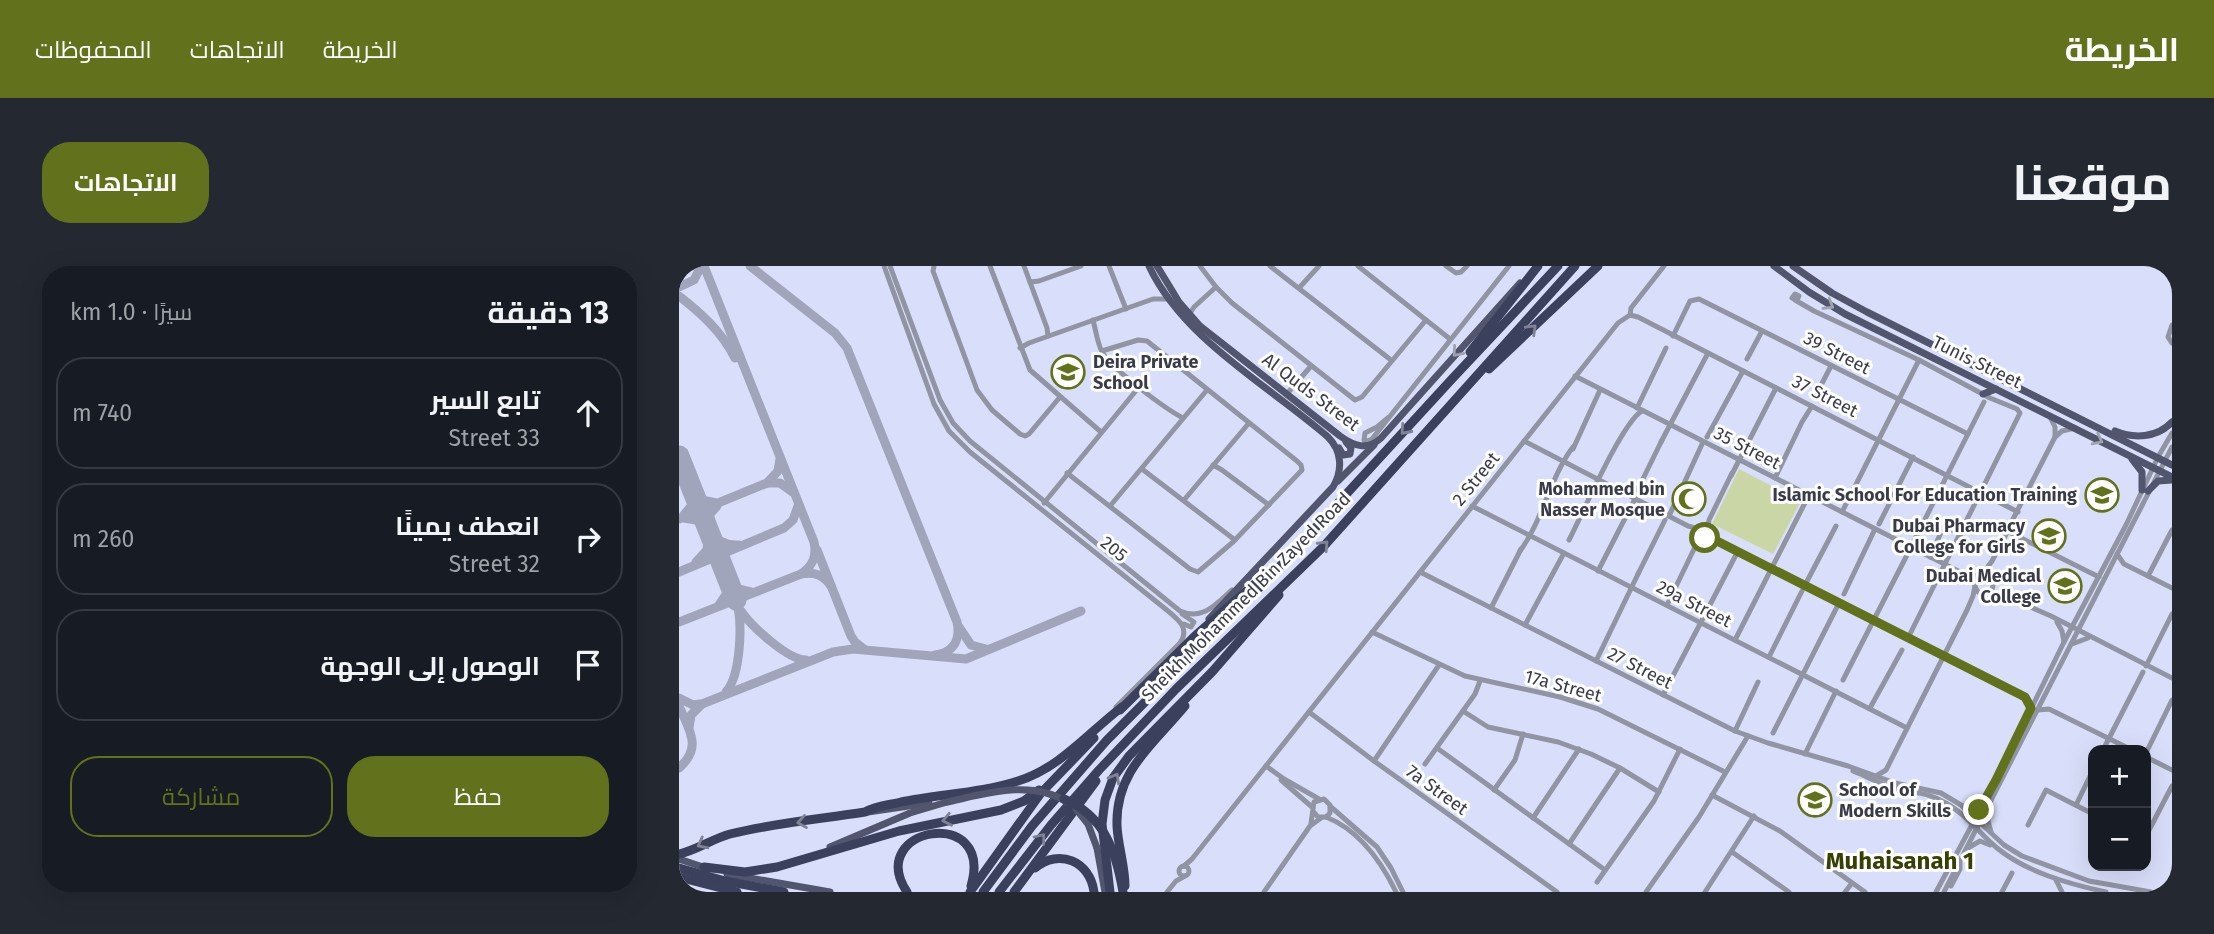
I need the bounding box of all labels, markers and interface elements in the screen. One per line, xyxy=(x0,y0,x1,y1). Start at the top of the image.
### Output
text: الخريطة xyxy=(2065,30,2179,70)
text: المحفوظات xyxy=(35,36,152,64)
text: الاتجاهات xyxy=(190,36,285,64)
text: الخريطة xyxy=(323,36,398,64)
button: الاتجاهات xyxy=(42,142,209,223)
text: موقعنا xyxy=(2012,154,2172,213)
text: 13 دقيقة xyxy=(488,295,609,331)
one-way arrow xyxy=(1822,297,1835,310)
text: سيرًا · 1.0 km xyxy=(70,298,192,326)
one-way arrow xyxy=(1524,324,1537,337)
street label: 39 Street xyxy=(1800,327,1874,379)
street label: Tunis Street xyxy=(1929,331,2026,393)
one-way arrow xyxy=(1453,344,1465,357)
street label: Al Quds Street xyxy=(1258,348,1364,436)
place label: Deira Private School xyxy=(1093,351,1199,394)
school or university icon: Deira Private School xyxy=(1049,353,1087,391)
street label: 37 Street xyxy=(1789,370,1862,422)
text: تابع السير xyxy=(430,385,540,416)
icon: ahead xyxy=(569,394,607,432)
text: 740 m xyxy=(72,399,132,427)
one-way arrow xyxy=(1400,422,1413,435)
street label: 35 Street xyxy=(1710,422,1784,474)
text: 33 Street xyxy=(449,424,540,452)
one-way arrow xyxy=(2091,431,2103,445)
street label: 2 Street xyxy=(1448,447,1505,510)
school or university icon: Islamic School For Education Training xyxy=(2083,476,2121,514)
place label: Mohammed bin Nasser Mosque xyxy=(1538,478,1665,521)
mosque icon: Mohammed bin Nasser Mosque xyxy=(1670,480,1708,518)
place label: Islamic School For Education Training xyxy=(1772,484,2077,506)
street label: Sheikh Mohammed Bin Zayed Road xyxy=(1137,488,1355,706)
text: انعطف يمينًا xyxy=(395,511,540,542)
place label: Dubai Pharmacy College for Girls xyxy=(1892,515,2026,558)
school or university icon: Dubai Pharmacy College for Girls xyxy=(2030,517,2068,555)
icon: right xyxy=(569,520,607,558)
route start xyxy=(1689,522,1720,553)
text: 260 m xyxy=(72,525,134,553)
street label: 205 xyxy=(1096,532,1132,566)
one-way arrow xyxy=(1316,540,1329,553)
text: 32 Street xyxy=(449,550,540,578)
place label: Dubai Medical College xyxy=(1926,565,2042,608)
school or university icon: Dubai Medical College xyxy=(2046,567,2084,605)
street label: 29a Street xyxy=(1653,576,1736,633)
street label: 27 Street xyxy=(1604,642,1677,694)
icon: arrive xyxy=(569,646,607,684)
text: الوصول إلى الوجهة xyxy=(321,651,540,682)
street label: 17a Street xyxy=(1522,665,1604,707)
map controls xyxy=(2088,745,2151,871)
button: + xyxy=(2088,745,2151,808)
button: مشاركة xyxy=(70,756,333,837)
button: حفظ xyxy=(347,756,609,837)
street label: 7a Street xyxy=(1402,760,1473,820)
one-way arrow xyxy=(1106,772,1120,785)
place label: School of Modern Skills xyxy=(1839,779,1951,822)
school or university icon: School of Modern Skills xyxy=(1796,781,1834,819)
route end xyxy=(1963,794,1994,825)
button: − xyxy=(2088,808,2151,871)
one-way arrow xyxy=(941,812,953,827)
one-way arrow xyxy=(796,814,808,829)
one-way arrow xyxy=(1032,833,1045,845)
one-way arrow xyxy=(697,836,709,850)
district label: Muhaisanah 1 xyxy=(1826,847,1974,875)

